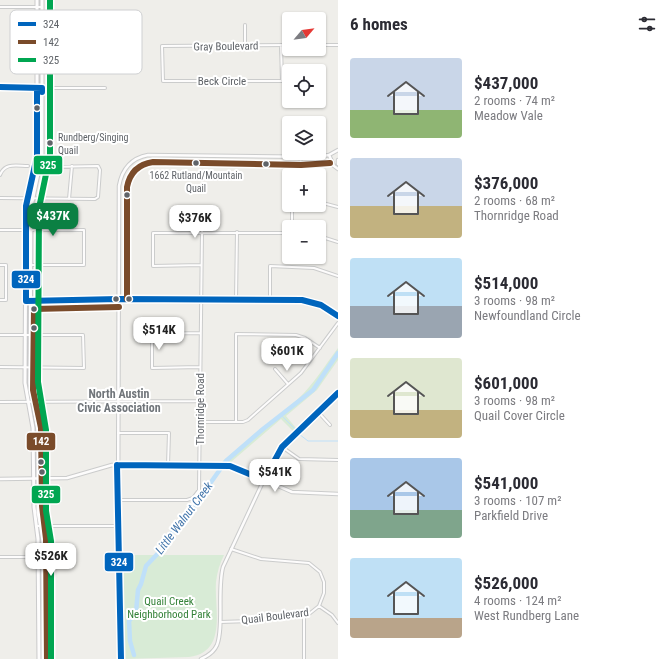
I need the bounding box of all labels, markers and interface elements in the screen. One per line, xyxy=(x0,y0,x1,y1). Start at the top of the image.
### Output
legend xyxy=(10,10,142,74)
north arrow xyxy=(282,12,326,56)
map controls xyxy=(282,12,326,264)
icon: filters xyxy=(636,13,658,35)
text: 6 homes xyxy=(350,14,408,34)
text: 324 xyxy=(43,18,60,31)
text: 142 xyxy=(43,36,59,49)
street label: Gray Boulevard xyxy=(193,39,259,54)
text: 325 xyxy=(43,54,59,67)
button: locate xyxy=(282,64,326,108)
text: $437,000 xyxy=(474,73,538,93)
icon: home xyxy=(382,74,430,122)
street label: Beck Circle xyxy=(198,75,246,88)
text: 2 rooms · 74 m² xyxy=(474,93,555,108)
unlabelled marker xyxy=(32,103,42,113)
text: Meadow Vale xyxy=(474,108,543,123)
button: layers xyxy=(282,116,326,160)
place label: Rundberg/Singing Quail xyxy=(58,132,129,156)
marker: Rundberg/Singing Quail xyxy=(45,138,55,148)
line badge: 325 xyxy=(33,155,63,175)
marker: 1662 Rutland/Mountain Quail xyxy=(191,158,201,168)
text: 325 xyxy=(40,159,57,172)
unlabelled marker xyxy=(261,159,271,169)
button: + xyxy=(282,168,326,212)
place label: 1662 Rutland/Mountain Quail xyxy=(150,170,243,194)
text: $376,000 xyxy=(474,173,538,193)
icon: home xyxy=(382,174,430,222)
unlabelled marker xyxy=(122,190,132,200)
text: 2 rooms · 68 m² xyxy=(474,193,555,208)
pin: $437K xyxy=(25,203,81,237)
pin: $376K xyxy=(167,205,223,239)
text: $437K xyxy=(36,208,70,223)
text: Thornridge Road xyxy=(474,208,559,223)
text: $376K xyxy=(178,210,212,225)
button: − xyxy=(282,220,326,264)
line badge: 324 xyxy=(11,270,41,289)
text: 324 xyxy=(18,273,35,286)
text: $514,000 xyxy=(474,273,538,293)
icon: home xyxy=(382,274,430,322)
text: 3 rooms · 98 m² xyxy=(474,293,555,308)
unlabelled marker xyxy=(111,294,121,304)
unlabelled marker xyxy=(124,294,134,304)
unlabelled marker xyxy=(29,304,39,314)
text: Newfoundland Circle xyxy=(474,308,580,323)
pin: $514K xyxy=(131,317,187,351)
text: $514K xyxy=(142,322,176,337)
unlabelled marker xyxy=(29,323,39,333)
pin: $601K xyxy=(259,338,315,372)
text: $601K xyxy=(270,343,304,358)
street label: Thornridge Road xyxy=(194,373,207,445)
text: $601,000 xyxy=(474,373,538,393)
icon: home xyxy=(382,374,430,422)
district label: North Austin Civic Association xyxy=(77,387,161,415)
text: 3 rooms · 98 m² xyxy=(474,393,555,408)
text: Quail Cover Circle xyxy=(474,408,565,423)
line badge: 142 xyxy=(26,432,56,451)
text: 142 xyxy=(33,435,50,448)
unlabelled marker xyxy=(36,457,46,467)
pin: $541K xyxy=(247,459,303,493)
text: $541K xyxy=(258,464,292,479)
unlabelled marker xyxy=(37,467,47,477)
text: $541,000 xyxy=(474,473,538,493)
icon: home xyxy=(382,474,430,522)
water label: Little Walnut Creek xyxy=(152,479,216,557)
line badge: 325 xyxy=(31,485,61,504)
text: 325 xyxy=(38,488,55,501)
text: 3 rooms · 107 m² xyxy=(474,493,561,508)
text: Parkfield Drive xyxy=(474,508,548,523)
pin: $526K xyxy=(23,543,79,577)
text: $526K xyxy=(34,548,68,563)
line badge: 324 xyxy=(104,552,134,572)
text: 324 xyxy=(111,556,128,569)
text: $526,000 xyxy=(474,573,538,593)
icon: home xyxy=(382,574,430,622)
text: 4 rooms · 124 m² xyxy=(474,593,561,608)
park label: Quail Creek Neighborhood Park xyxy=(127,595,211,621)
street label: Quail Boulevard xyxy=(241,606,310,627)
text: West Rundberg Lane xyxy=(474,608,579,623)

